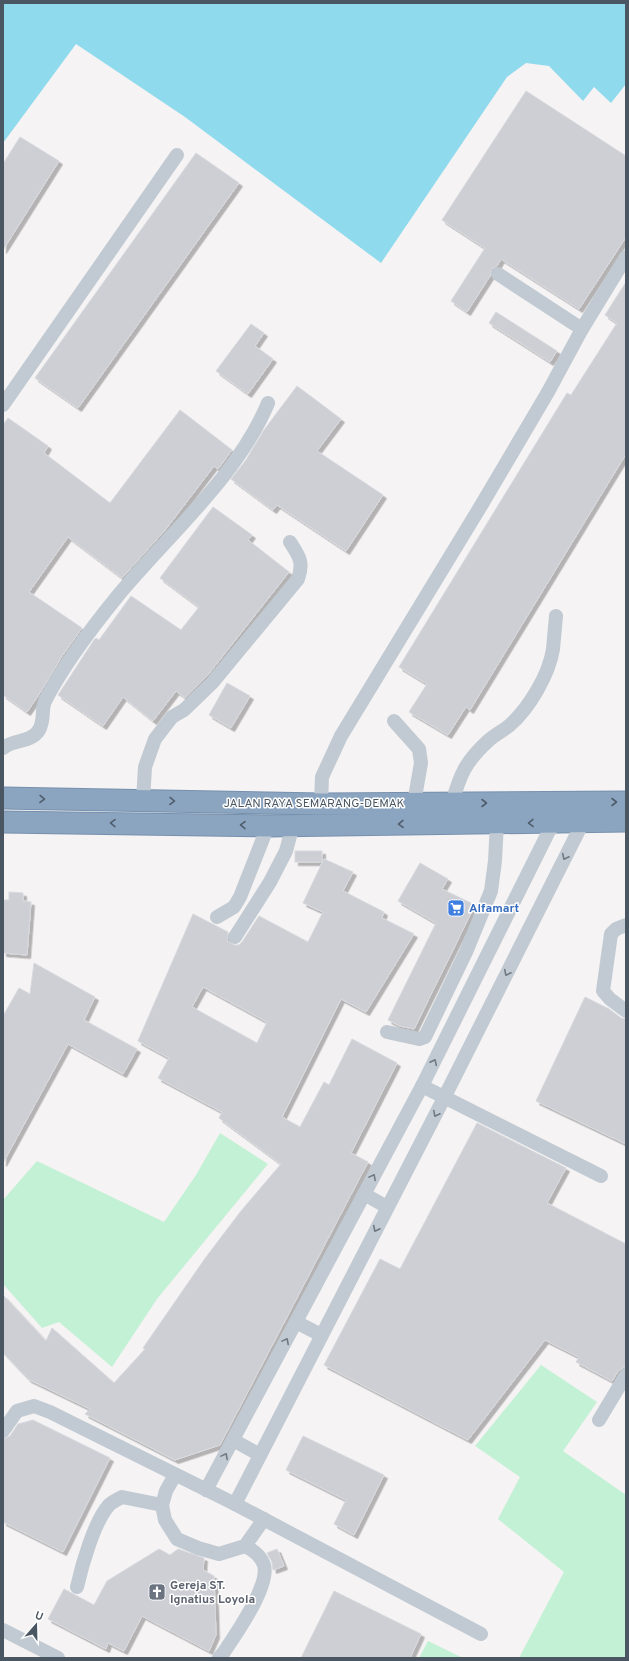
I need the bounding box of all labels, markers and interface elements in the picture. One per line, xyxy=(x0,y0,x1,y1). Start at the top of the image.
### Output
one-way arrow xyxy=(39,795,45,803)
street label: JALAN RAYA SEMARANG-DEMAK xyxy=(223,796,405,812)
one-way arrow xyxy=(169,797,175,806)
one-way arrow xyxy=(611,798,617,806)
one-way arrow xyxy=(481,799,487,807)
one-way arrow xyxy=(110,819,116,827)
one-way arrow xyxy=(528,819,534,827)
one-way arrow xyxy=(398,820,404,828)
one-way arrow xyxy=(240,821,246,829)
one-way arrow xyxy=(562,852,570,860)
supermarket icon: Alfamart xyxy=(446,898,466,918)
place label: Alfamart xyxy=(469,901,519,917)
one-way arrow xyxy=(504,968,512,976)
one-way arrow xyxy=(429,1059,437,1066)
one-way arrow xyxy=(433,1110,440,1117)
one-way arrow xyxy=(369,1174,376,1181)
one-way arrow xyxy=(373,1225,381,1233)
one-way arrow xyxy=(281,1338,289,1345)
one-way arrow xyxy=(220,1453,227,1460)
place label: Gereja ST. Ignatius Loyola xyxy=(170,1578,255,1608)
church icon: Gereja ST. Ignatius Loyola xyxy=(147,1582,167,1602)
north arrow xyxy=(16,1605,56,1645)
text: U xyxy=(33,1609,45,1624)

